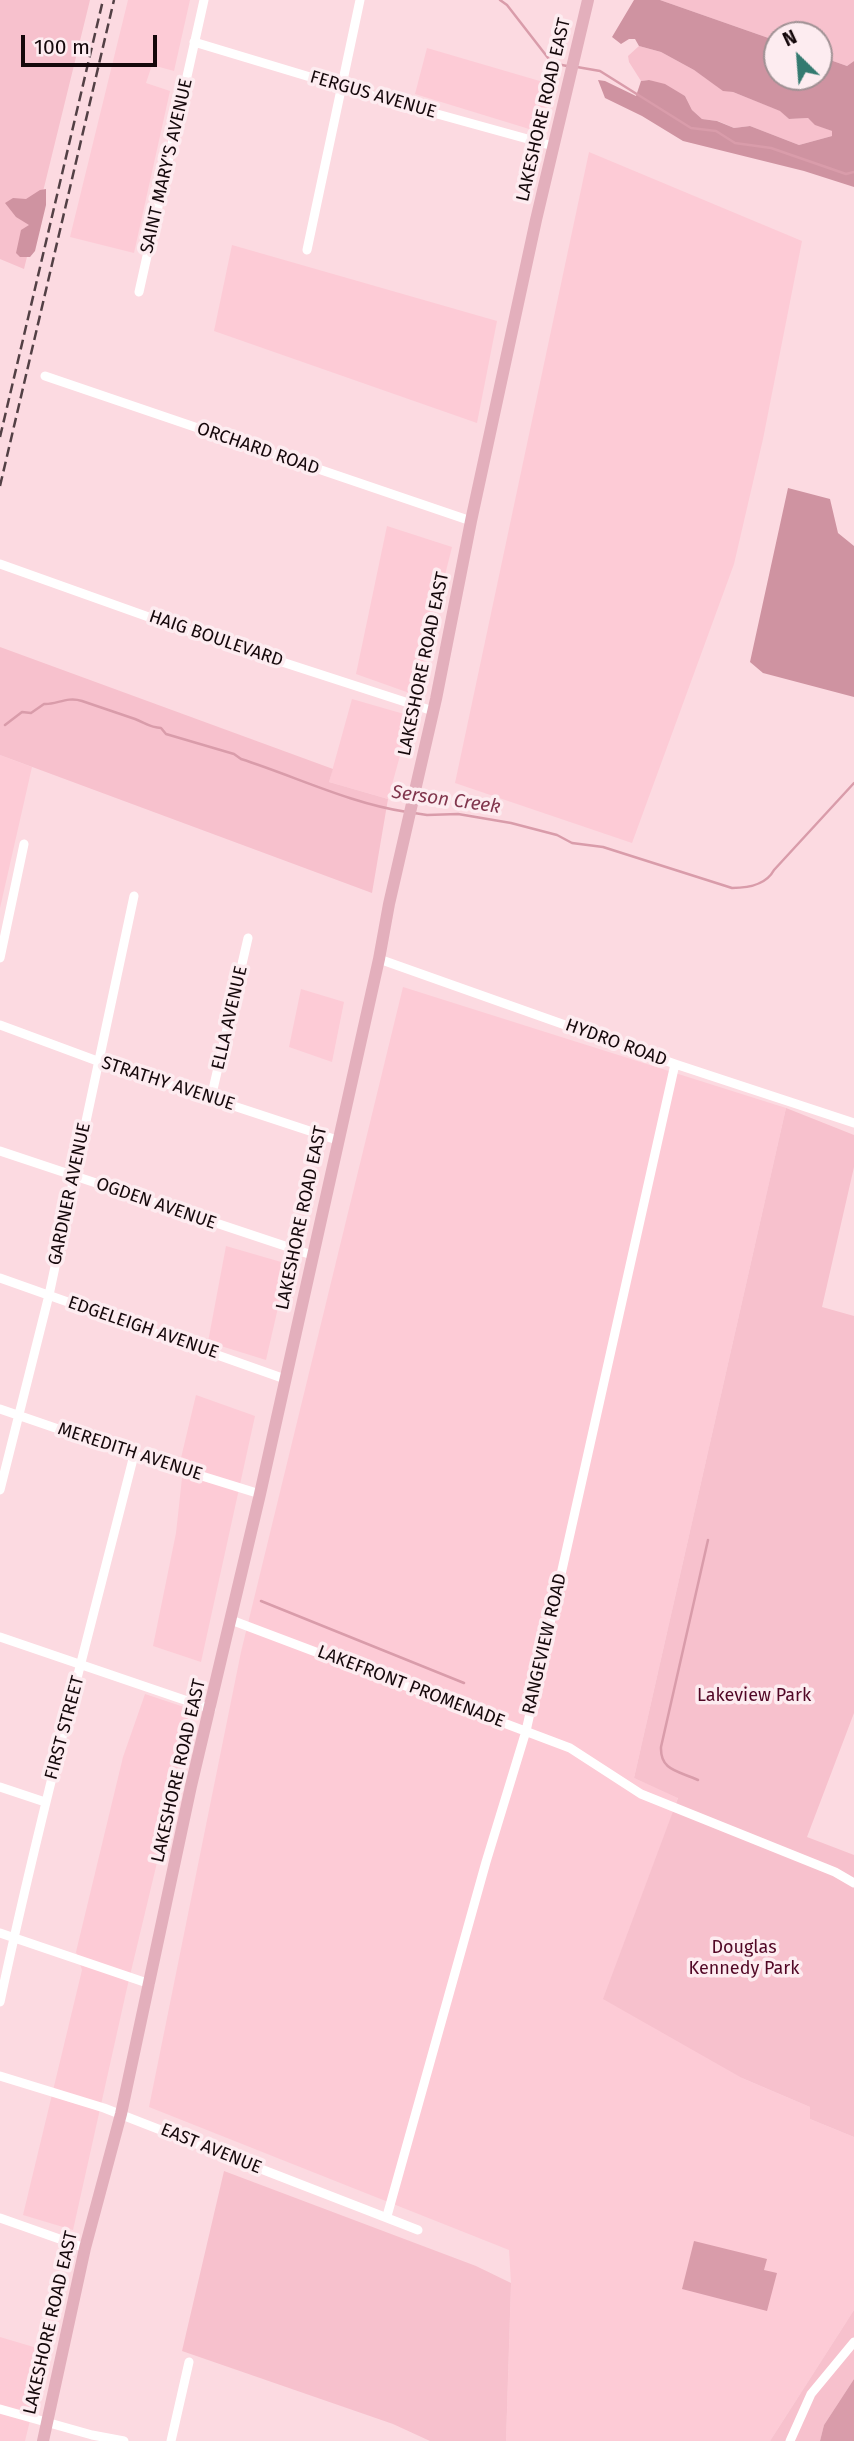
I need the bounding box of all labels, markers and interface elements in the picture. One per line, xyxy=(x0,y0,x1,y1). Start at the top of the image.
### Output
street label: LAKESHORE ROAD EAST xyxy=(512,16,576,204)
scale bar xyxy=(24,21,161,65)
north arrow xyxy=(763,21,833,91)
text: N xyxy=(779,25,800,51)
text: 100 m xyxy=(34,34,90,60)
street label: FERGUS AVENUE xyxy=(307,67,439,123)
street label: SAINT MARY'S AVENUE xyxy=(136,77,198,255)
street label: ORCHARD ROAD xyxy=(194,418,322,480)
street label: LAKESHORE ROAD EAST xyxy=(394,570,454,758)
street label: HAIG BOULEVARD xyxy=(146,606,286,672)
water label: Serson Creek xyxy=(390,781,502,819)
street label: ELLA AVENUE xyxy=(208,964,252,1072)
street label: HYDRO ROAD xyxy=(562,1015,670,1071)
street label: STRATHY AVENUE xyxy=(99,1052,237,1116)
street label: GARDNER AVENUE xyxy=(44,1121,96,1267)
street label: LAKESHORE ROAD EAST xyxy=(272,1124,332,1312)
street label: OGDEN AVENUE xyxy=(93,1173,219,1235)
street label: EDGELEIGH AVENUE xyxy=(65,1292,221,1364)
street label: MEREDITH AVENUE xyxy=(55,1418,205,1486)
street label: RANGEVIEW ROAD xyxy=(518,1571,572,1717)
street label: LAKEFRONT PROMENADE xyxy=(314,1641,508,1733)
street label: FIRST STREET xyxy=(41,1674,89,1782)
street label: LAKESHORE ROAD EAST xyxy=(147,1677,211,1865)
park label: Lakeview Park xyxy=(697,1685,811,1707)
park label: Douglas Kennedy Park xyxy=(689,1937,799,1980)
street label: EAST AVENUE xyxy=(157,2119,265,2179)
street label: LAKESHORE ROAD EAST xyxy=(19,2229,83,2417)

